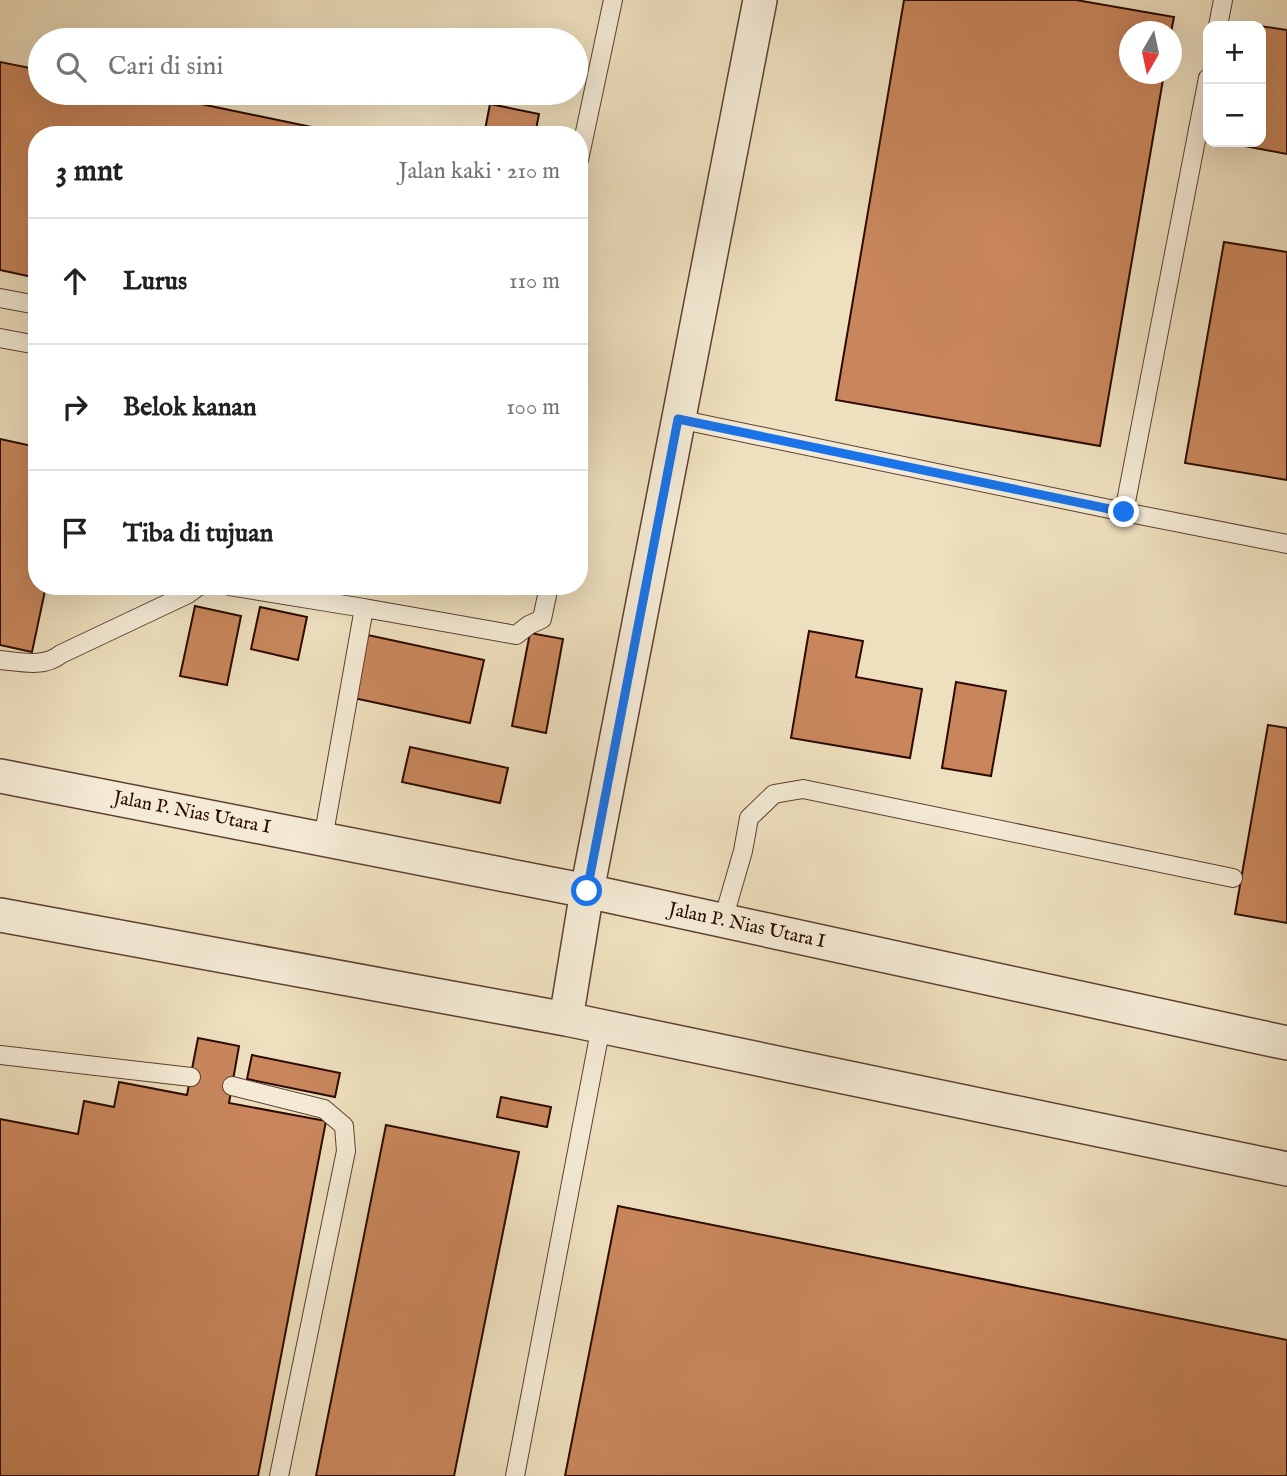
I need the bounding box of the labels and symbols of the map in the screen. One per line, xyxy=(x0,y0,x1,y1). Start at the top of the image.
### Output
north arrow xyxy=(1119,21,1182,84)
route end xyxy=(1108,496,1139,527)
street label: Jalan P. Nias Utara I xyxy=(109,786,273,840)
route start xyxy=(571,875,602,906)
street label: Jalan P. Nias Utara I xyxy=(664,897,828,954)

